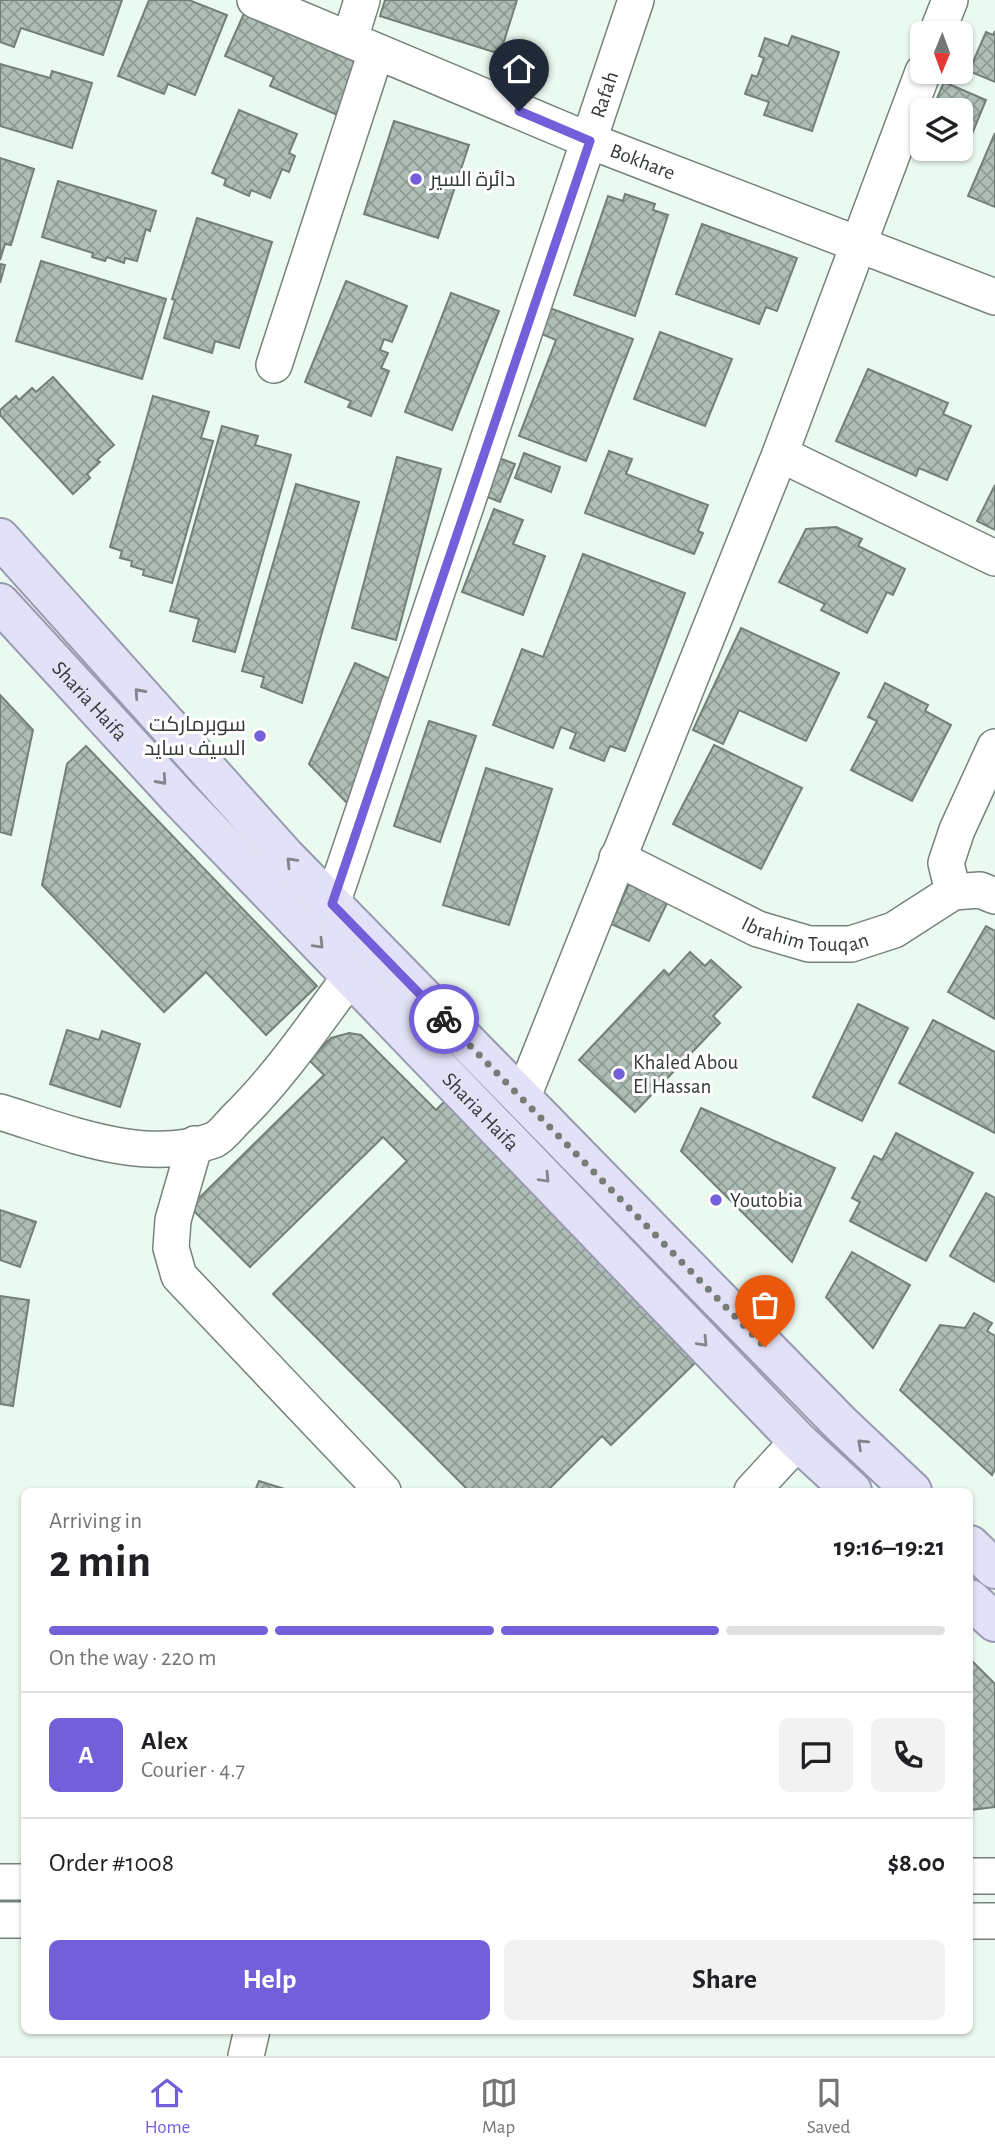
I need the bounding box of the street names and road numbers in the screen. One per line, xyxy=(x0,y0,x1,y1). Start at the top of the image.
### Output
street label: Rafah xyxy=(587,69,622,121)
street label: Bokhare xyxy=(607,140,678,184)
street label: Sharia Haifa xyxy=(48,657,131,745)
street label: Ibrahim Touqan xyxy=(738,913,871,955)
street label: Sharia Haifa xyxy=(438,1069,523,1155)

